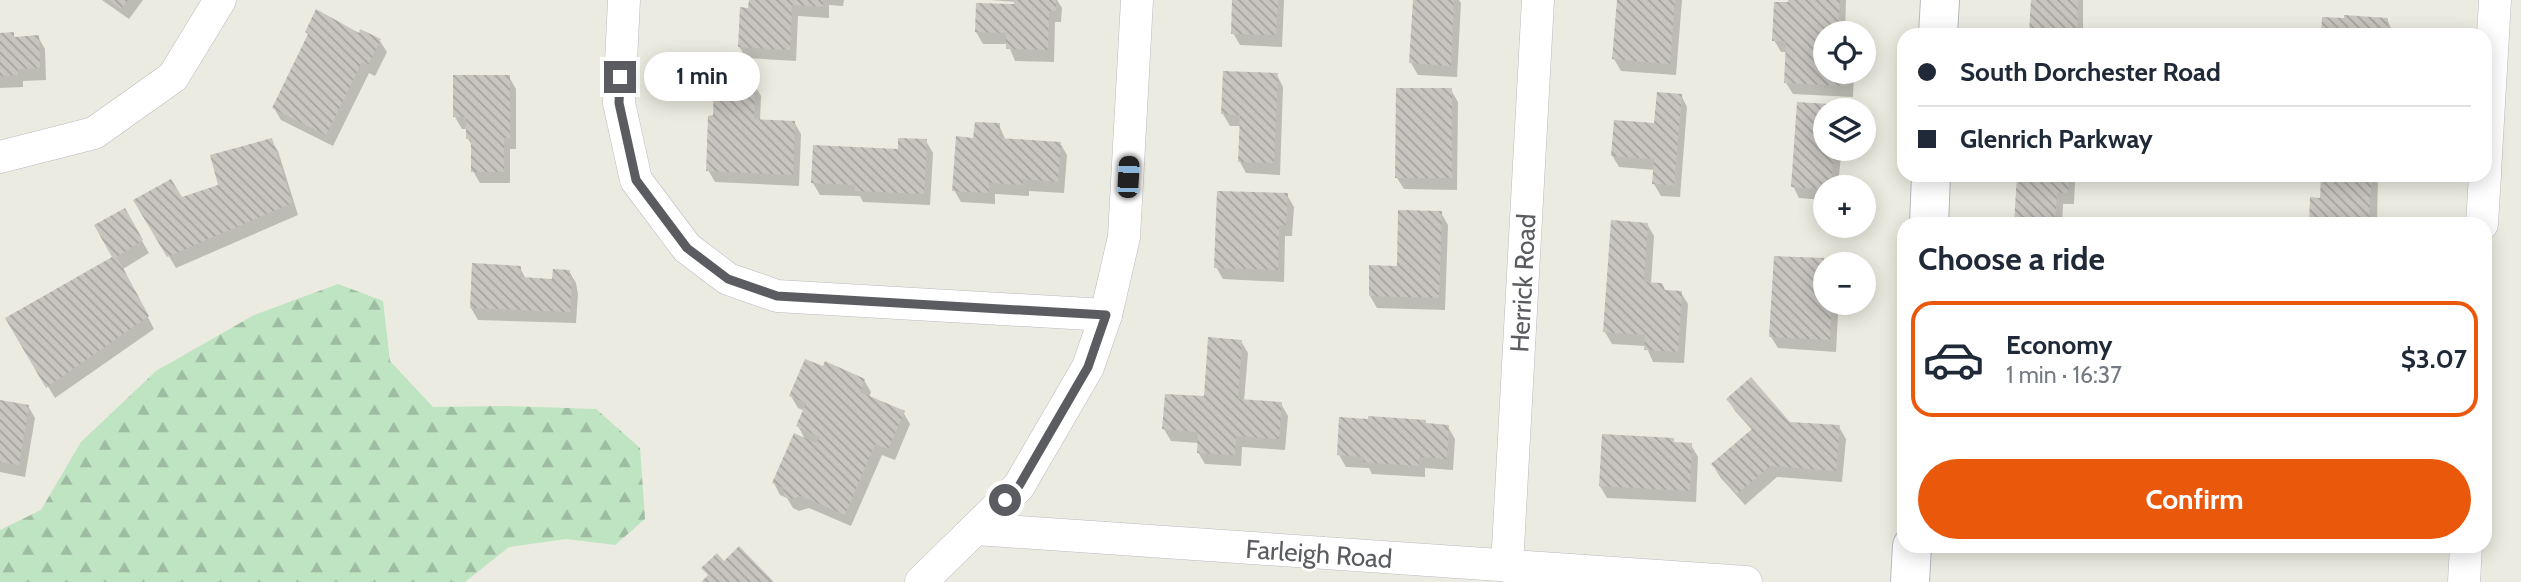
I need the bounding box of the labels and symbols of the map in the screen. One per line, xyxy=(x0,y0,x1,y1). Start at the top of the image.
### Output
callout: 1 min xyxy=(644,52,760,102)
route end xyxy=(604,61,636,93)
car xyxy=(1117,155,1140,199)
street label: Herrick Road xyxy=(1503,213,1543,353)
route start xyxy=(989,484,1021,516)
street label: Farleigh Road xyxy=(1245,533,1393,575)

